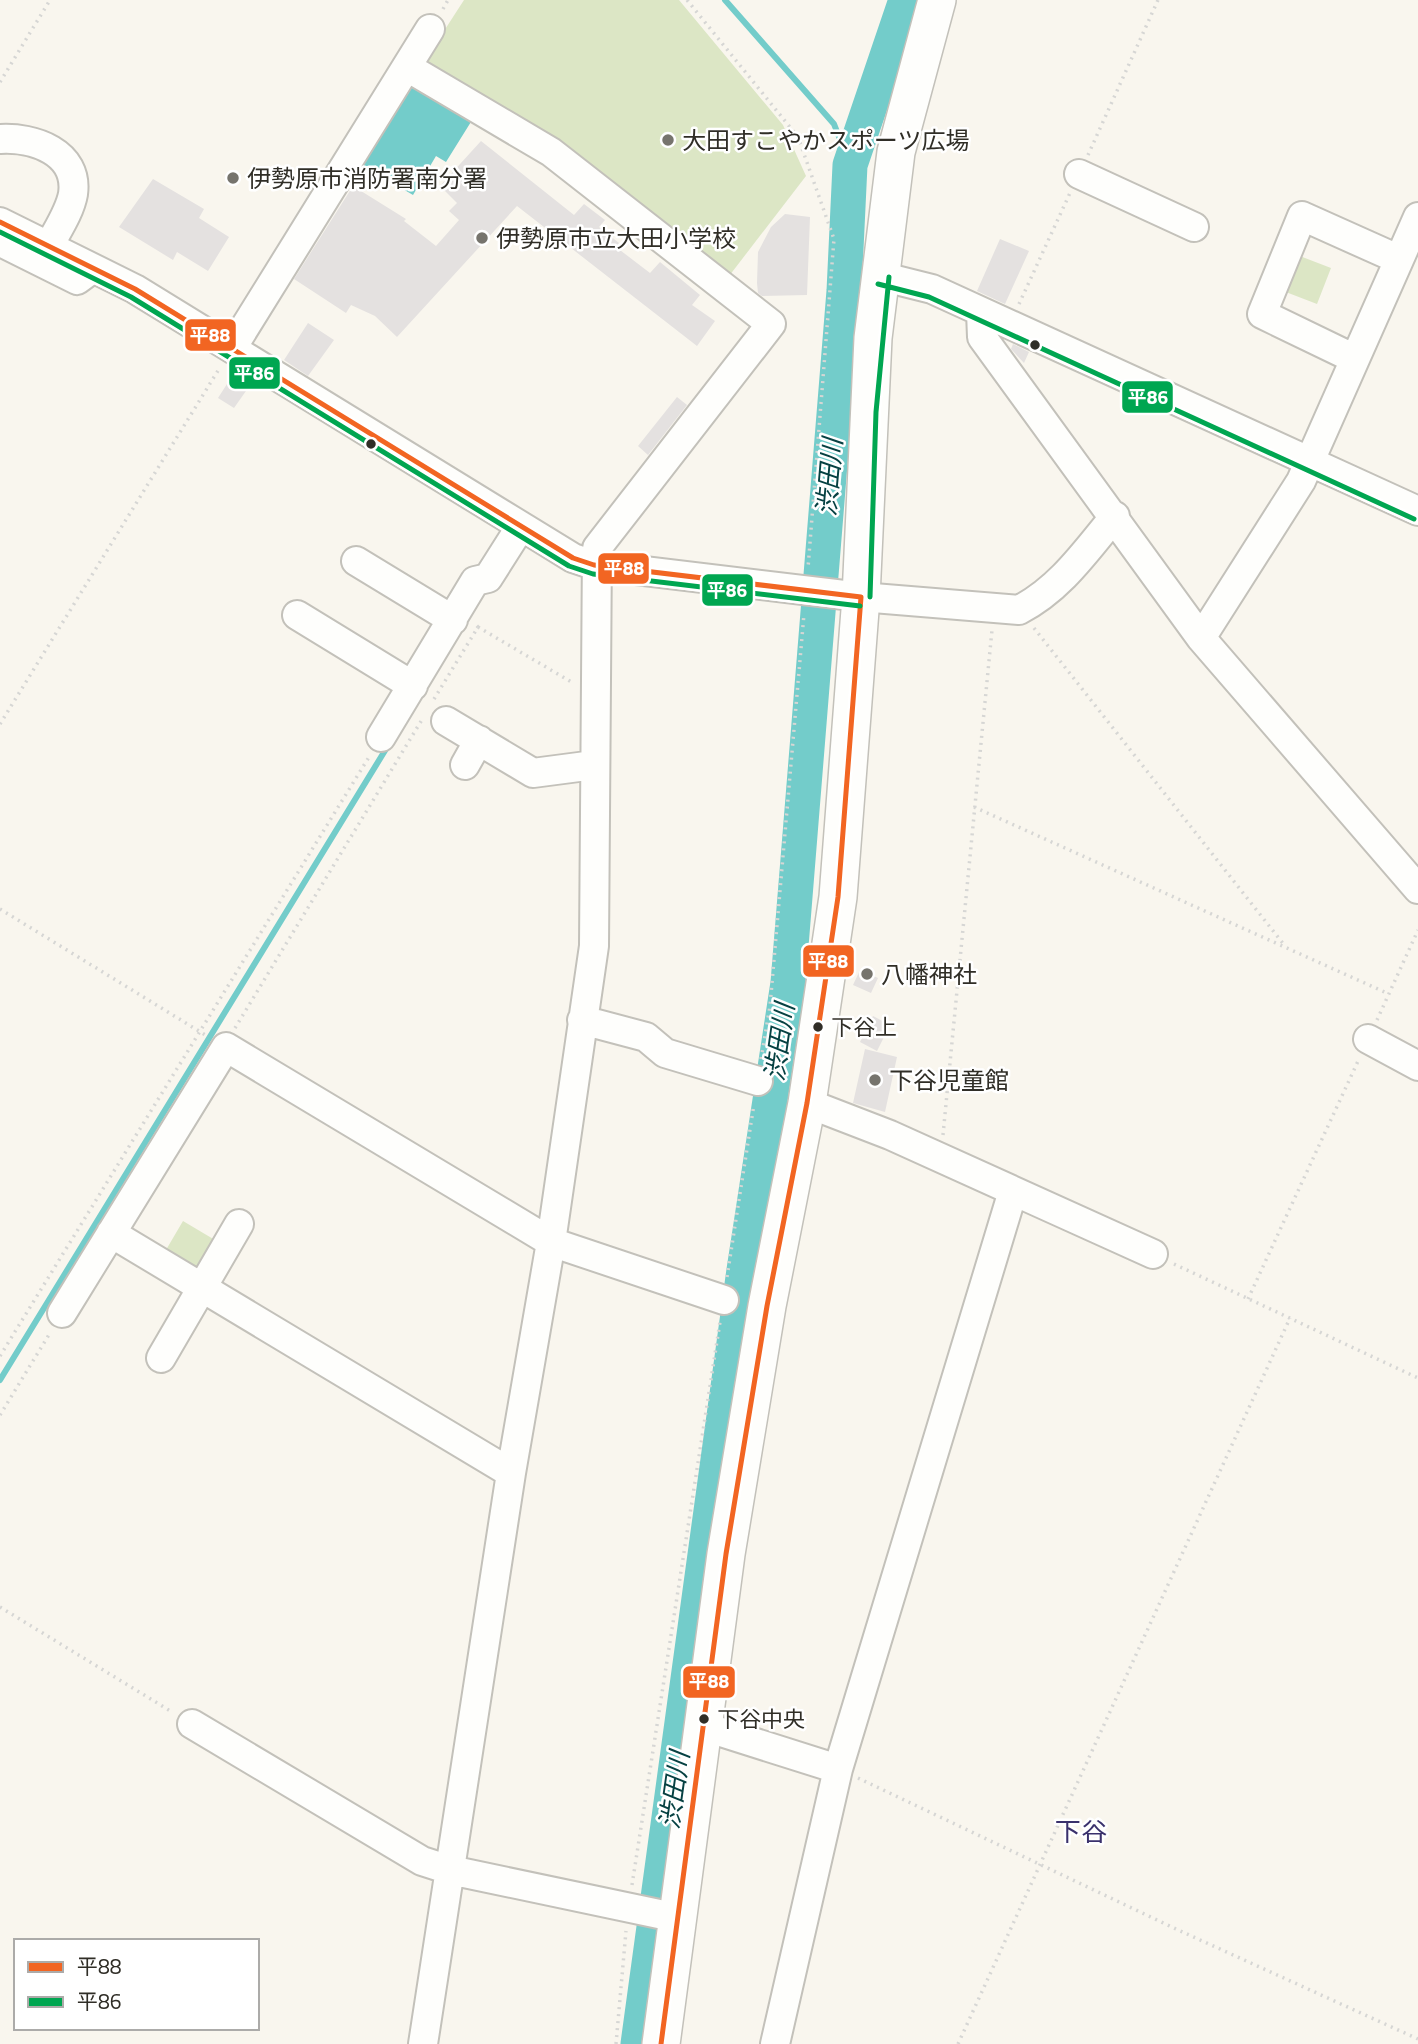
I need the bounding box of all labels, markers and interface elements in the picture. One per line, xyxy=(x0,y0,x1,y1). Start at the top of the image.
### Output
place label: 大田すこやかスポーツ広場 xyxy=(682,122,970,158)
marker: 大田すこやかスポーツ広場 xyxy=(660,132,676,148)
place label: 伊勢原市消防署南分署 xyxy=(247,160,487,196)
marker: 伊勢原市消防署南分署 xyxy=(225,170,241,186)
place label: 伊勢原市立大田小学校 xyxy=(496,220,736,256)
marker: 伊勢原市立大田小学校 xyxy=(474,230,490,246)
line badge: 平88 xyxy=(184,318,237,352)
text: 平88 xyxy=(190,320,230,349)
unlabelled marker xyxy=(1028,338,1042,352)
line badge: 平86 xyxy=(228,356,281,390)
text: 平86 xyxy=(234,358,274,387)
line badge: 平86 xyxy=(1121,380,1174,414)
text: 平86 xyxy=(1128,382,1168,411)
water label: 渋田川 xyxy=(806,433,852,518)
unlabelled marker xyxy=(364,437,378,451)
line badge: 平88 xyxy=(597,552,650,585)
text: 平88 xyxy=(604,553,644,582)
line badge: 平86 xyxy=(701,573,754,607)
text: 平86 xyxy=(707,575,747,604)
line badge: 平88 xyxy=(802,944,855,978)
text: 平88 xyxy=(808,946,848,975)
place label: 八幡神社 xyxy=(881,956,977,992)
marker: 八幡神社 xyxy=(859,966,875,982)
water label: 渋田川 xyxy=(754,998,804,1083)
place label: 下谷上 xyxy=(831,1010,897,1044)
marker: 下谷上 xyxy=(811,1020,825,1034)
place label: 下谷児童館 xyxy=(889,1062,1009,1098)
marker: 下谷児童館 xyxy=(867,1072,883,1088)
line badge: 平88 xyxy=(682,1665,736,1699)
text: 平88 xyxy=(689,1666,729,1695)
place label: 下谷中央 xyxy=(717,1702,805,1736)
marker: 下谷中央 xyxy=(697,1712,711,1726)
water label: 渋田川 xyxy=(649,1746,699,1831)
district label: 下谷 xyxy=(1055,1812,1107,1851)
legend xyxy=(14,1939,259,2030)
text: 平88 xyxy=(77,1950,122,1982)
text: 平86 xyxy=(77,1985,122,2017)

